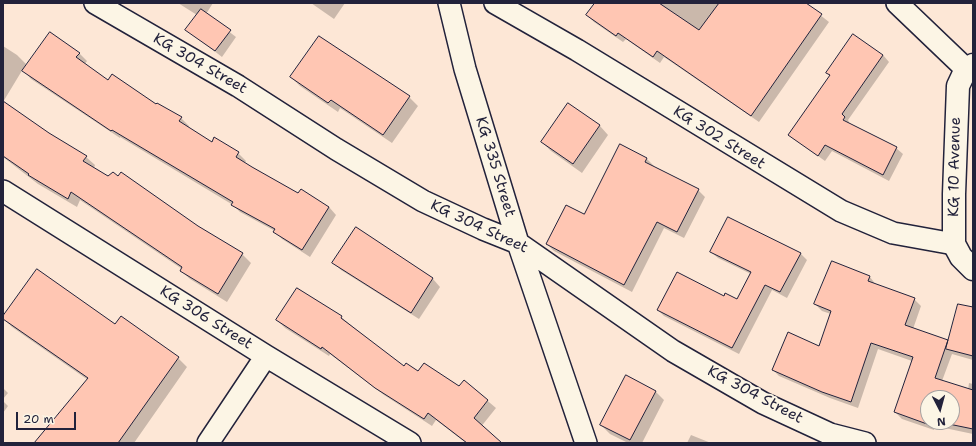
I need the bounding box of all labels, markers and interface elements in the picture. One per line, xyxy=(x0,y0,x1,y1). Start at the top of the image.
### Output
street label: KG 304 Street xyxy=(150,30,250,98)
street label: KG 302 Street xyxy=(670,103,768,173)
street label: KG 335 Street xyxy=(471,115,519,219)
street label: KG 10 Avenue xyxy=(945,117,965,217)
street label: KG 304 Street xyxy=(427,197,531,257)
street label: KG 306 Street xyxy=(156,282,256,354)
street label: KG 304 Street xyxy=(704,362,806,428)
north arrow xyxy=(920,390,960,430)
scale bar xyxy=(18,404,78,430)
text: 20 m xyxy=(23,411,54,427)
text: N xyxy=(936,414,946,429)

